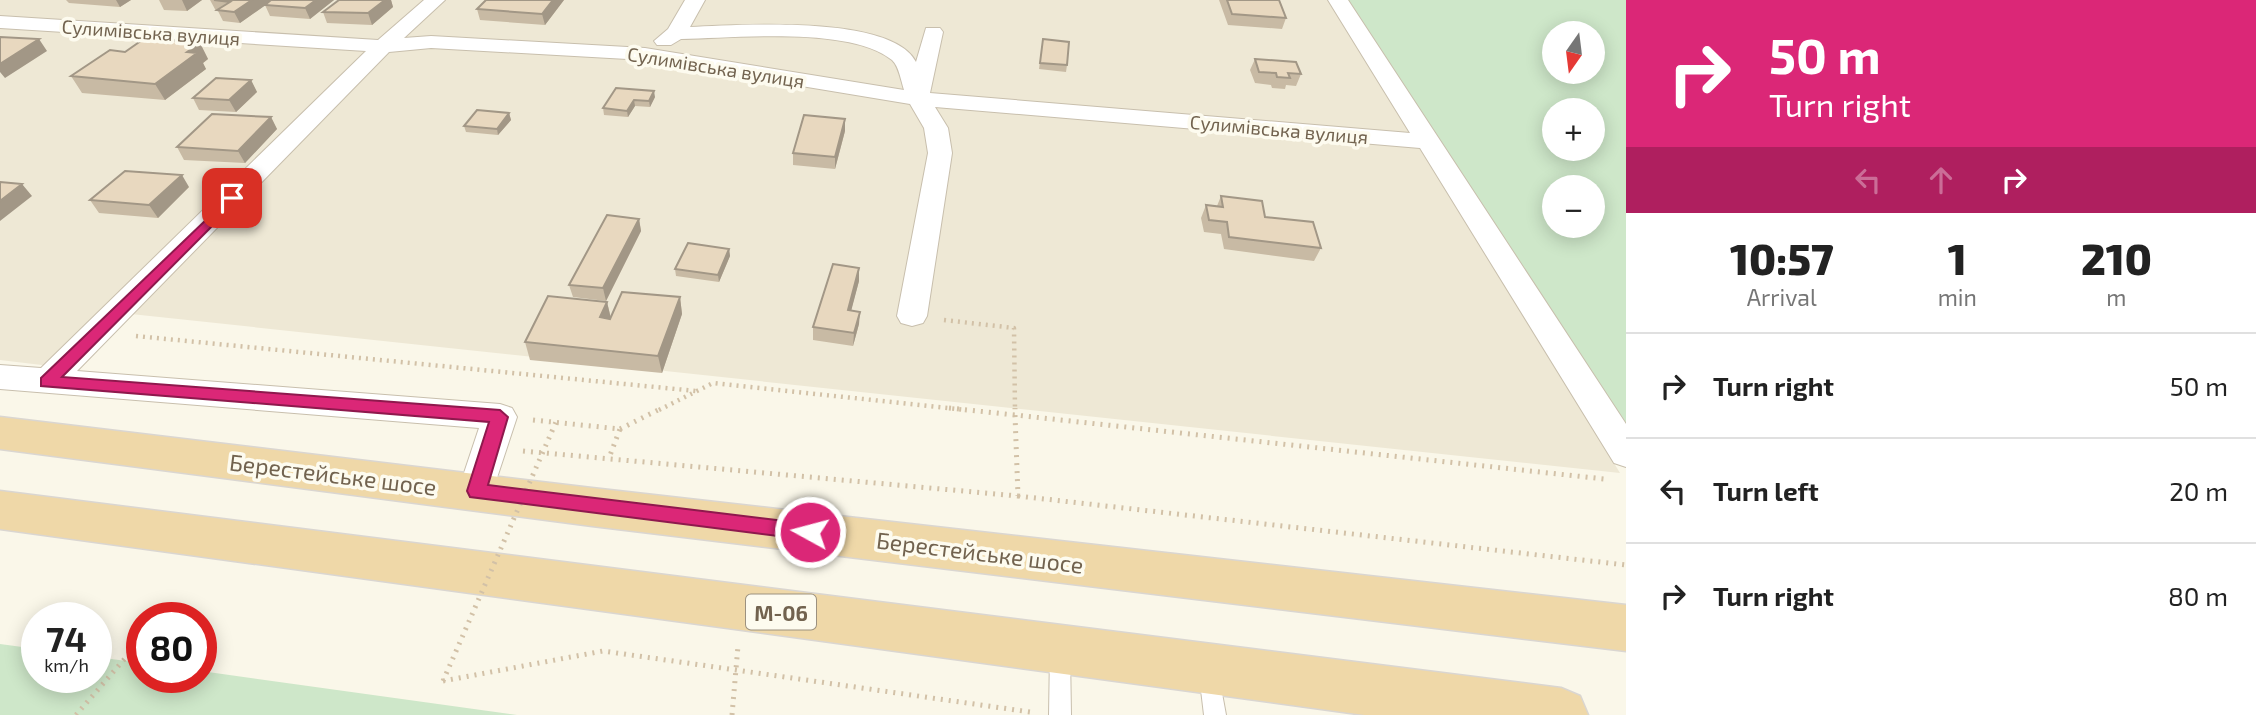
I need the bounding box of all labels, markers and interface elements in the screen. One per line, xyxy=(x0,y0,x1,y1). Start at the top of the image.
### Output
street label: Сулимівська вулиця xyxy=(61,14,241,51)
north arrow xyxy=(1542,21,1605,84)
map controls xyxy=(1542,21,1605,238)
text: 50 m xyxy=(1769,25,1881,84)
icon: right xyxy=(1654,28,1745,119)
street label: Сулимівська вулиця xyxy=(626,42,806,93)
text: Turn right xyxy=(1769,85,1911,123)
button: + xyxy=(1542,98,1605,161)
street label: Сулимівська вулиця xyxy=(1189,110,1369,149)
icon: left xyxy=(1849,161,1887,199)
icon: ahead xyxy=(1922,161,1960,199)
icon: right xyxy=(1995,161,2033,199)
pin xyxy=(202,168,262,228)
button: − xyxy=(1542,175,1605,238)
icon: arrive xyxy=(213,179,251,217)
text: 10:57 xyxy=(1730,233,1834,283)
text: 1 xyxy=(1948,233,1967,283)
text: 210 xyxy=(2081,233,2152,283)
text: Arrival xyxy=(1747,283,1817,311)
text: min xyxy=(1938,283,1977,311)
text: m xyxy=(2106,283,2126,311)
icon: right xyxy=(1654,367,1692,405)
text: Turn right xyxy=(1713,370,1834,401)
text: 50 m xyxy=(2170,370,2228,401)
street label: Берестейське шосе xyxy=(228,447,438,501)
icon: left xyxy=(1654,472,1692,510)
text: Turn left xyxy=(1713,475,1819,506)
text: 20 m xyxy=(2169,475,2228,506)
position arrow xyxy=(773,495,847,569)
street label: Берестейське шосе xyxy=(875,525,1085,579)
icon: right xyxy=(1654,577,1692,615)
text: Turn right xyxy=(1713,580,1834,611)
text: 80 m xyxy=(2168,580,2228,611)
road number: М-06 xyxy=(746,594,816,630)
speed limit sign: 80 xyxy=(126,602,217,693)
text: 74 xyxy=(46,617,87,659)
text: km/h xyxy=(44,654,89,676)

